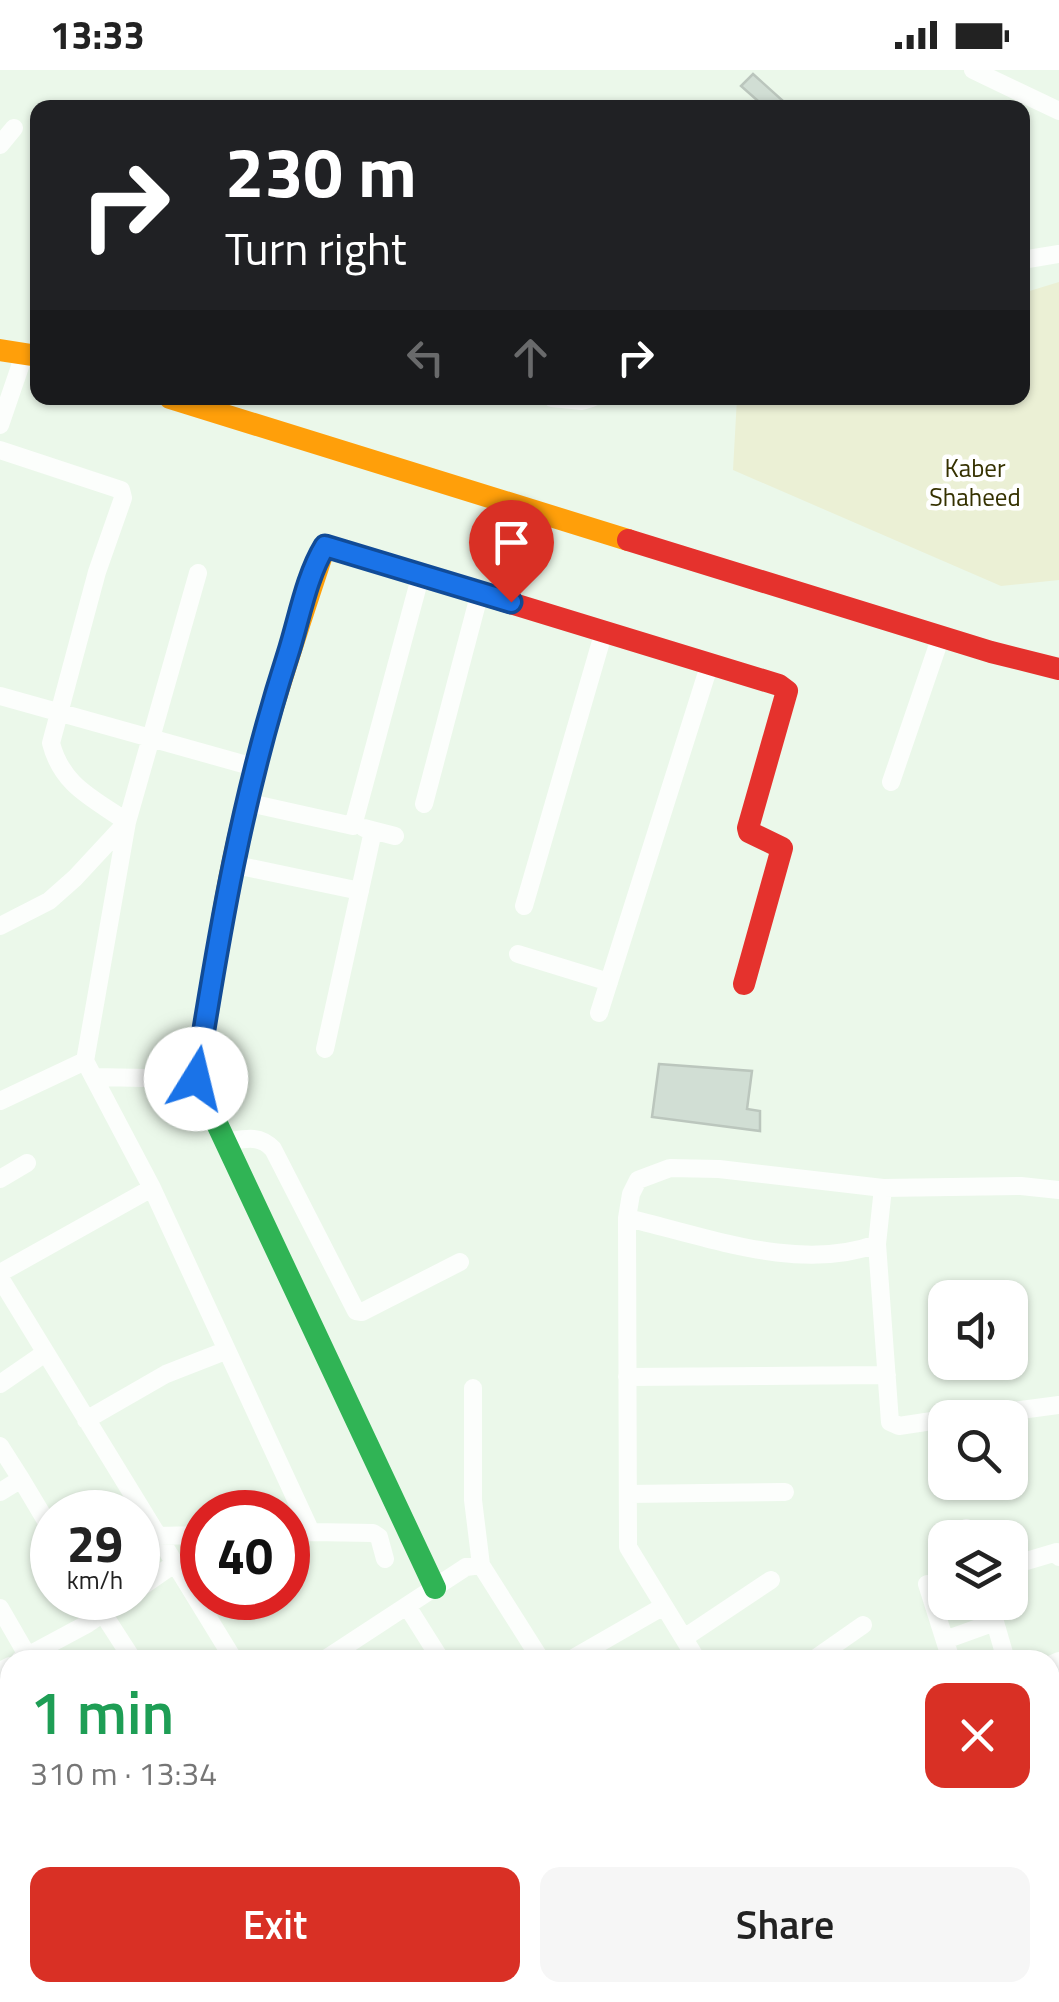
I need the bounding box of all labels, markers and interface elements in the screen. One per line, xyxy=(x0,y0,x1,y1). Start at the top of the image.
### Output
text: 13:33 xyxy=(50,6,145,64)
text: 230 m xyxy=(225,118,417,224)
icon: right xyxy=(60,140,190,270)
text: Turn right xyxy=(225,214,407,282)
icon: left xyxy=(398,330,453,385)
icon: ahead xyxy=(503,330,558,385)
icon: right xyxy=(608,330,663,385)
park label: Kaber Shaheed xyxy=(929,449,1021,516)
pin xyxy=(469,500,554,603)
icon: arrive xyxy=(484,515,539,570)
position arrow xyxy=(144,1027,248,1131)
map controls xyxy=(928,1280,1028,1620)
button: sound xyxy=(928,1280,1028,1380)
button: search xyxy=(928,1400,1028,1500)
speed limit sign: 40 xyxy=(180,1490,310,1620)
text: 29 xyxy=(67,1505,123,1581)
button: layers xyxy=(928,1520,1028,1620)
text: km/h xyxy=(67,1561,123,1599)
text: 1 min xyxy=(30,1666,174,1757)
button: close xyxy=(925,1683,1030,1788)
text: 310 m · 13:34 xyxy=(30,1749,217,1797)
button: Exit xyxy=(30,1867,520,1982)
button: Share xyxy=(540,1867,1030,1982)

